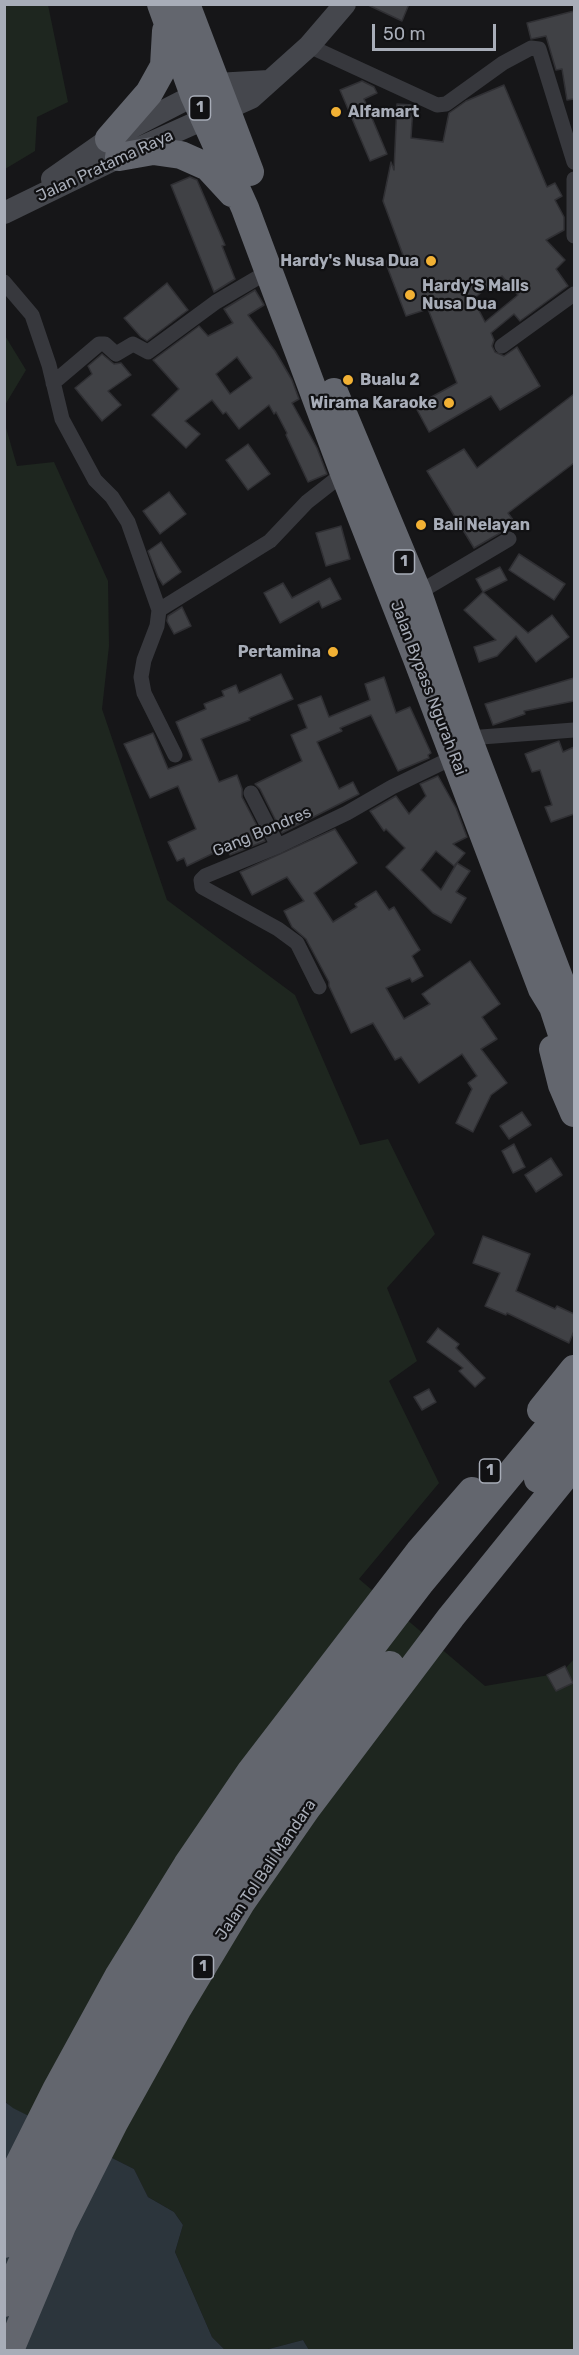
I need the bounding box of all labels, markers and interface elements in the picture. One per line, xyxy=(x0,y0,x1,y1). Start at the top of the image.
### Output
scale bar xyxy=(375,12,500,50)
text: 50 m xyxy=(383,23,426,45)
road number: 1 xyxy=(190,96,210,120)
place label: Alfamart xyxy=(348,102,419,122)
marker: Alfamart xyxy=(329,105,343,119)
street label: Jalan Pratama Raya xyxy=(34,126,176,206)
place label: Hardy's Nusa Dua xyxy=(280,251,419,271)
marker: Hardy's Nusa Dua xyxy=(424,254,438,268)
place label: Hardy'S Malls Nusa Dua xyxy=(422,276,529,314)
marker: Hardy'S Malls Nusa Dua xyxy=(403,288,417,302)
place label: Bualu 2 xyxy=(360,370,420,390)
marker: Bualu 2 xyxy=(341,373,355,387)
place label: Wirama Karaoke xyxy=(310,393,437,413)
marker: Wirama Karaoke xyxy=(442,396,456,410)
place label: Bali Nelayan xyxy=(433,515,530,535)
marker: Bali Nelayan xyxy=(414,518,428,532)
road number: 1 xyxy=(394,550,414,574)
street label: Jalan Bypass Ngurah Rai xyxy=(386,598,470,778)
place label: Pertamina xyxy=(238,642,321,662)
marker: Pertamina xyxy=(326,645,340,659)
street label: Gang Bondres xyxy=(210,803,314,861)
road number: 1 xyxy=(480,1459,500,1483)
street label: Jalan Tol Bali Mandara xyxy=(212,1796,320,1944)
road number: 1 xyxy=(192,1955,214,1979)

